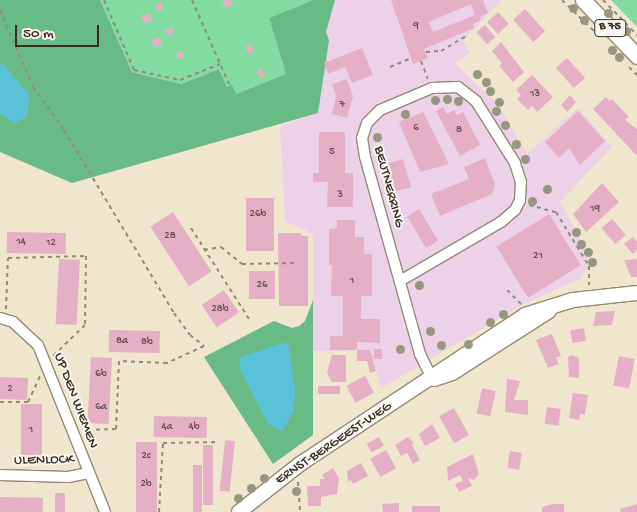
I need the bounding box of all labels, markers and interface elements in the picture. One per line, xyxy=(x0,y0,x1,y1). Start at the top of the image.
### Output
scale bar xyxy=(18,15,101,47)
road number: B 75 xyxy=(594,18,626,38)
house number: 9 xyxy=(413,19,419,33)
text: 50 m xyxy=(23,25,54,43)
house number: 13 xyxy=(530,87,540,101)
house number: 7 xyxy=(339,98,345,112)
house number: 6 xyxy=(413,121,419,135)
house number: 8 xyxy=(456,123,462,137)
house number: 5 xyxy=(329,145,335,159)
street label: BEUTNERRING xyxy=(369,145,407,229)
house number: 3 xyxy=(337,188,343,202)
house number: 19 xyxy=(590,202,600,216)
house number: 26b xyxy=(250,207,266,221)
house number: 28 xyxy=(164,229,176,243)
house number: 14 xyxy=(16,235,26,249)
house number: 12 xyxy=(46,236,56,250)
house number: 21 xyxy=(533,249,543,263)
house number: 1 xyxy=(350,274,354,288)
house number: 26 xyxy=(257,278,267,292)
house number: 28b xyxy=(211,302,229,316)
house number: 8a xyxy=(116,334,128,348)
house number: 8b xyxy=(141,335,153,349)
street label: UP DEN WIEMEN xyxy=(49,351,101,451)
house number: 6b xyxy=(95,367,107,381)
house number: 2 xyxy=(7,382,13,396)
street label: ERNST-BERGEEST-WEG xyxy=(273,399,395,489)
house number: 6a xyxy=(95,400,107,414)
house number: 4a xyxy=(161,420,173,434)
house number: 4b xyxy=(188,420,200,434)
house number: 1 xyxy=(29,423,33,437)
house number: 2c xyxy=(141,449,151,463)
street label: ULENLOCK xyxy=(14,452,74,470)
house number: 2b xyxy=(140,477,152,491)

